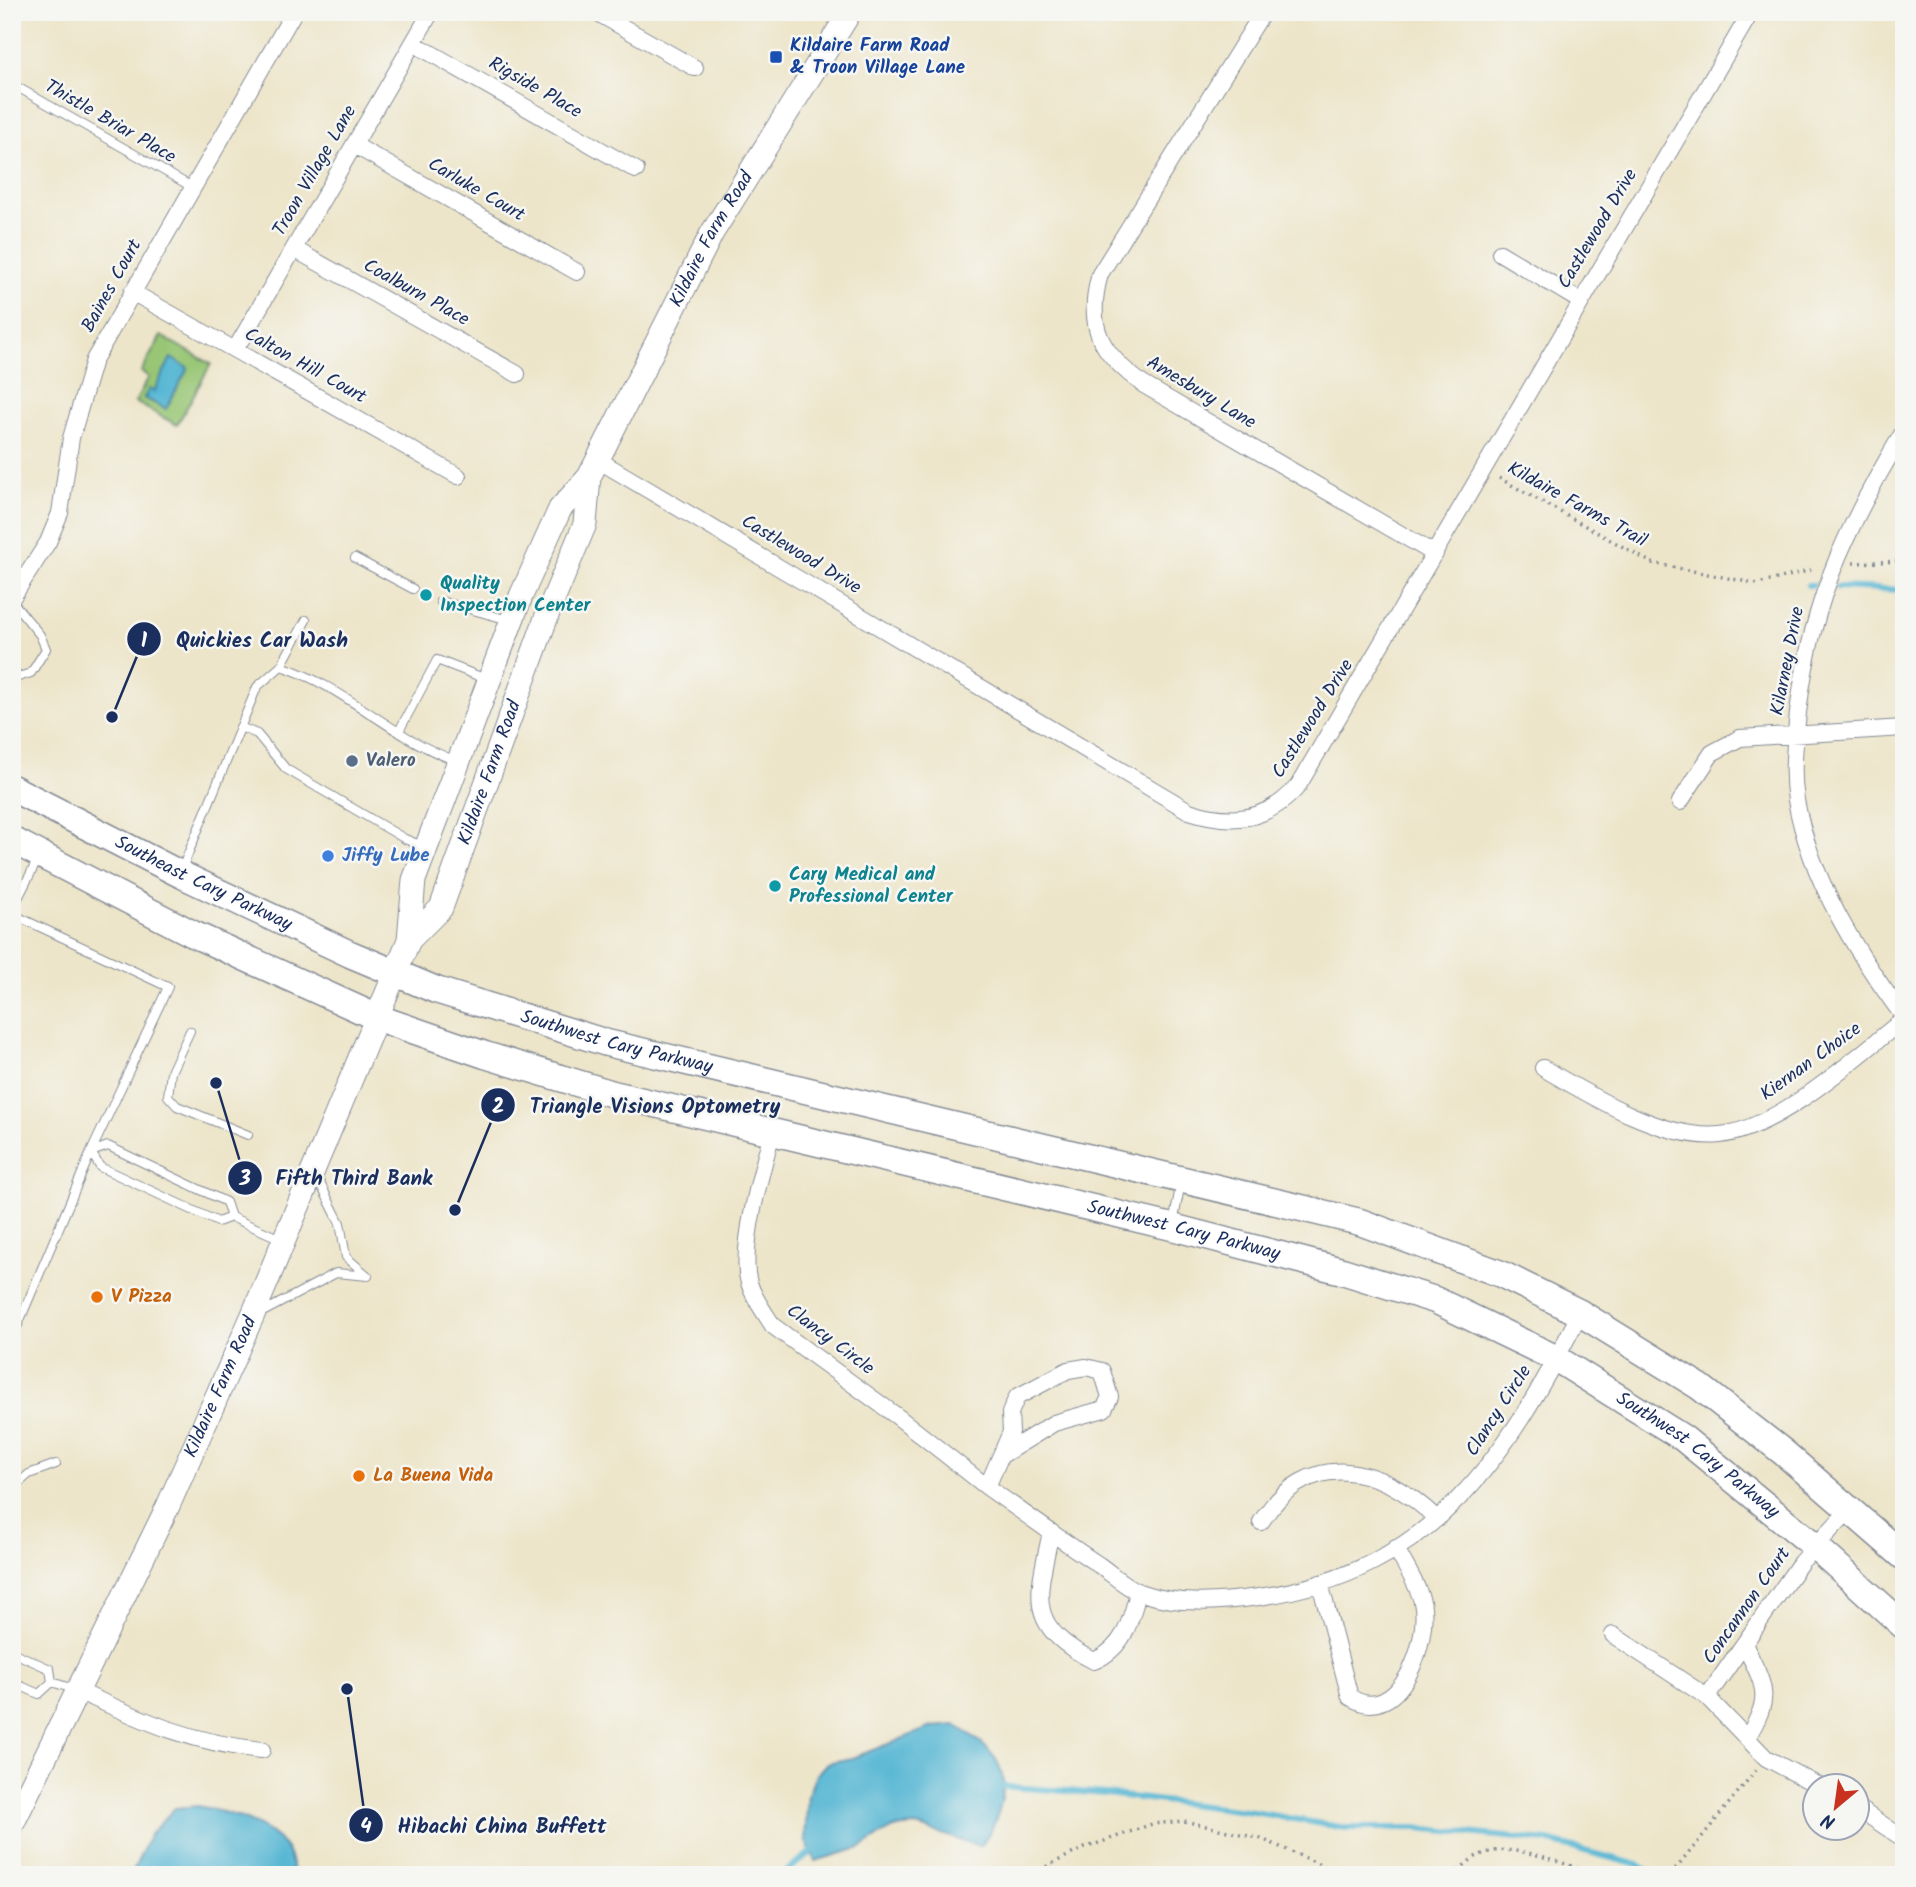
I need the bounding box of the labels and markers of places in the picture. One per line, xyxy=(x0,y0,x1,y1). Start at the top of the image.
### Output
place label: Kildaire Farm Road & Troon Village Lane xyxy=(790,31,965,83)
marker: Kildaire Farm Road & Troon Village Lane xyxy=(768,49,784,65)
place label: Quality Inspection Center xyxy=(440,569,591,621)
marker: Quality Inspection Center xyxy=(418,587,434,603)
callout: Quickies Car Wash xyxy=(127,618,362,660)
place label: Valero xyxy=(366,746,416,776)
marker: Valero xyxy=(344,753,360,769)
place label: Jiffy Lube xyxy=(342,841,430,871)
marker: Jiffy Lube xyxy=(320,848,336,864)
place label: Cary Medical and Professional Center xyxy=(789,860,954,912)
marker: Cary Medical and Professional Center xyxy=(767,878,783,894)
callout: Triangle Visions Optometry xyxy=(481,1084,794,1126)
callout: Fifth Third Bank xyxy=(227,1157,447,1199)
place label: V Pizza xyxy=(111,1282,172,1312)
marker: V Pizza xyxy=(89,1289,105,1305)
place label: La Buena Vida xyxy=(373,1461,494,1491)
marker: La Buena Vida xyxy=(351,1468,367,1484)
callout: Hibachi China Buffett xyxy=(349,1804,621,1846)

